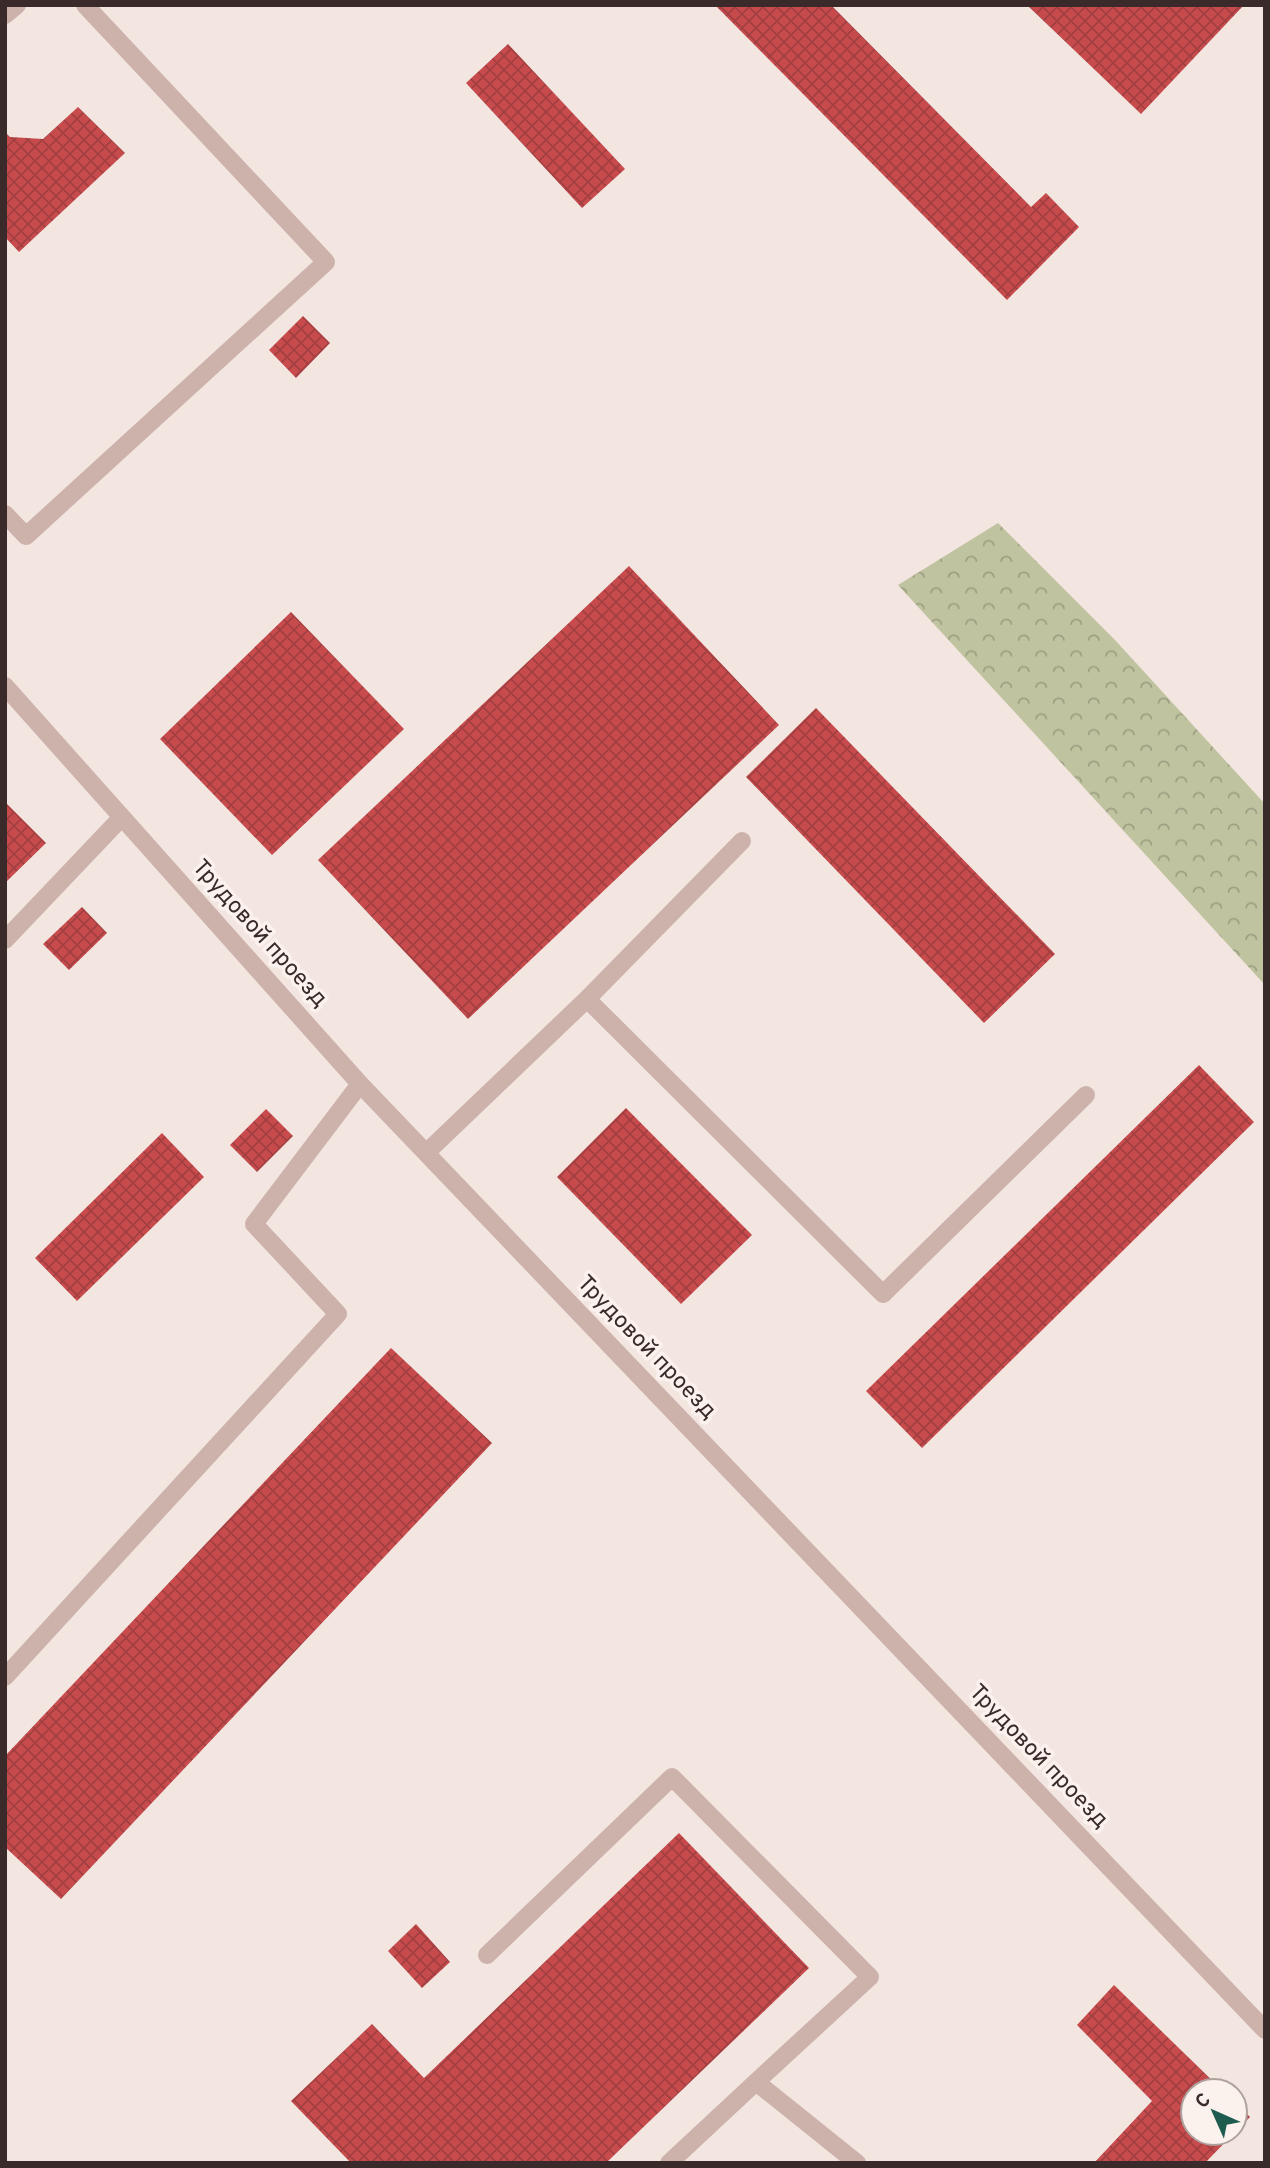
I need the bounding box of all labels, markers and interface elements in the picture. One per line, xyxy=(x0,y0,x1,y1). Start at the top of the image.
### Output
street label: Трудовой проезд xyxy=(185,854,333,1014)
street label: Трудовой проезд xyxy=(570,1270,722,1426)
street label: Трудовой проезд xyxy=(962,1679,1114,1835)
north arrow xyxy=(1179,2077,1249,2147)
text: С xyxy=(1191,2089,1216,2114)

